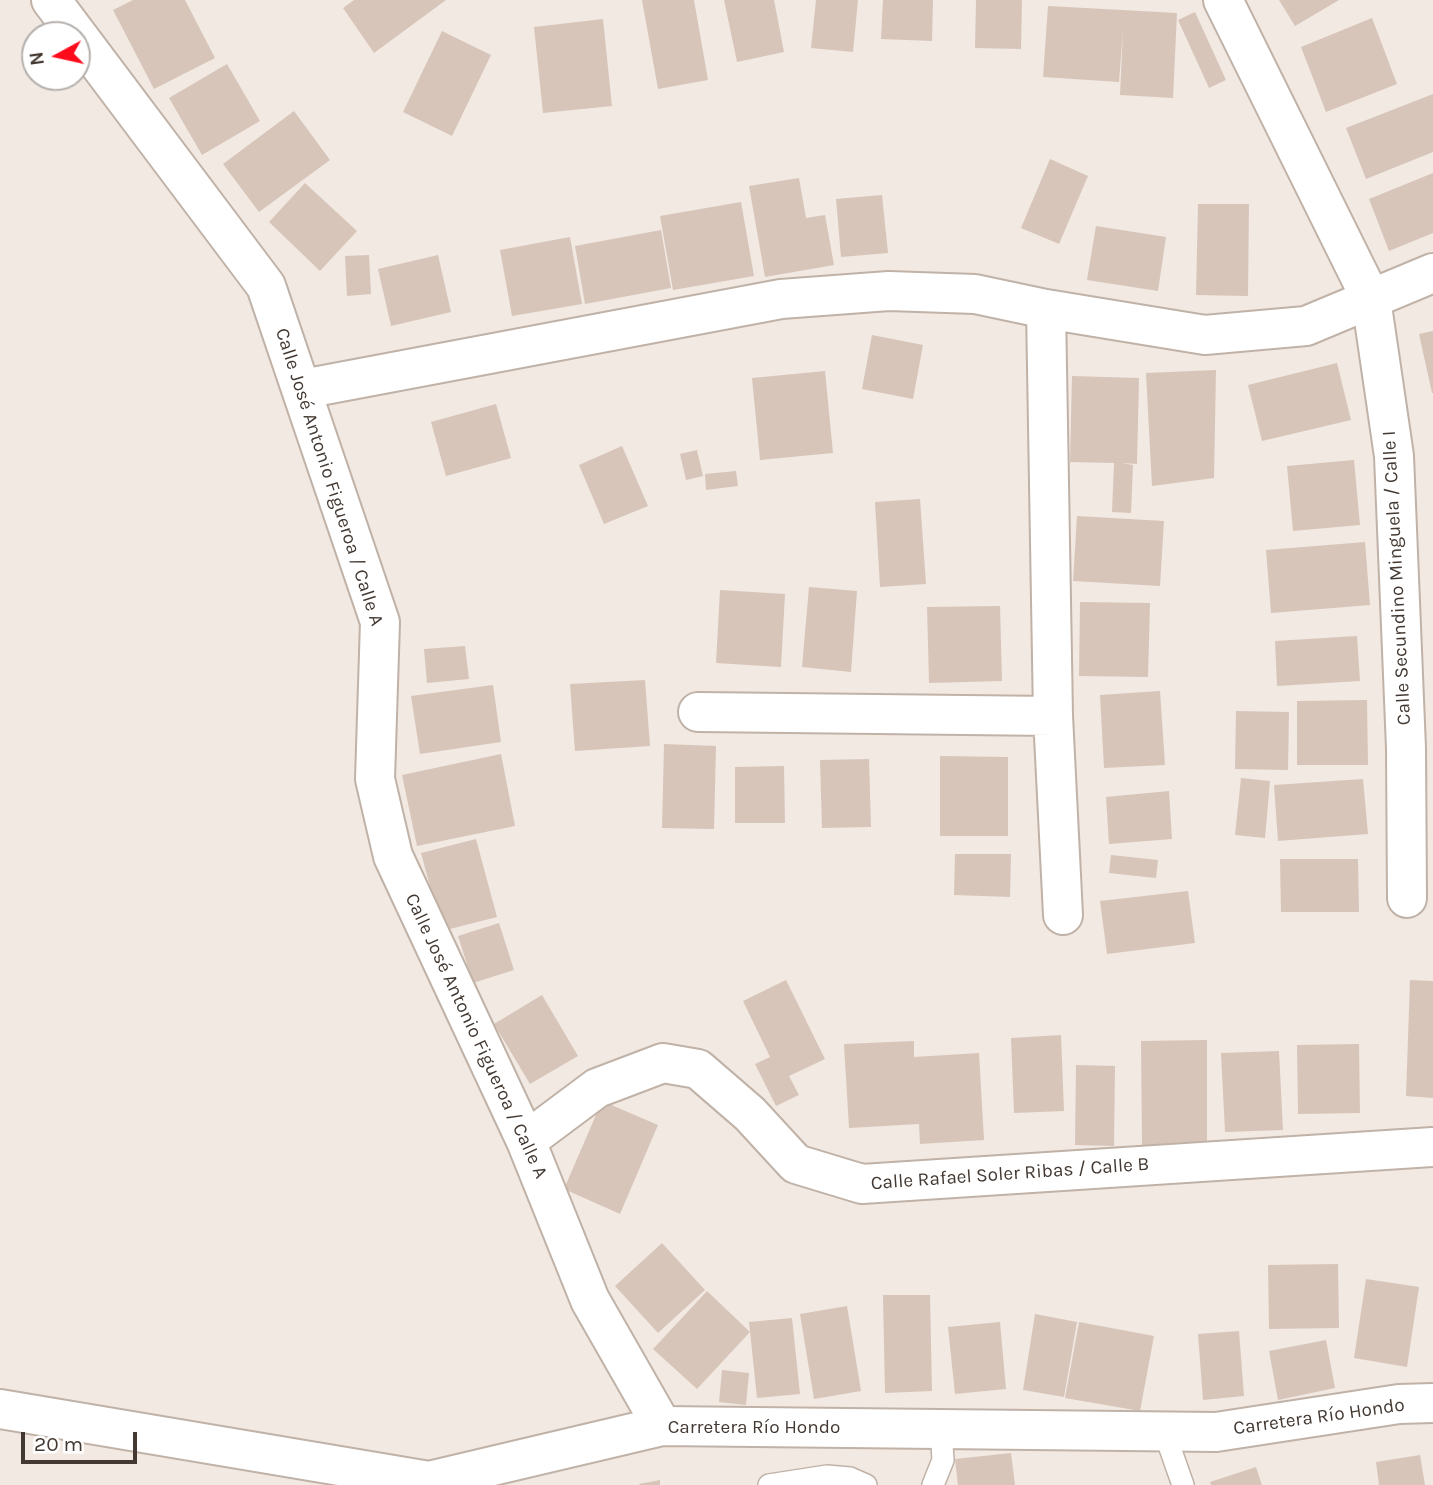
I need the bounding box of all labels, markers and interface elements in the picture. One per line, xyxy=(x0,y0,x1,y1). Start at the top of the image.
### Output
north arrow xyxy=(21,21,91,91)
text: N xyxy=(25,50,49,67)
street label: Calle José Antonio Figueroa / Calle A xyxy=(270,325,388,629)
street label: Calle Secundino Minguela / Calle I xyxy=(1378,430,1416,726)
street label: Calle José Antonio Figueroa / Calle A xyxy=(400,890,552,1182)
street label: Calle Rafael Soler Ribas / Calle B xyxy=(870,1153,1150,1195)
street label: Carretera Río Hondo xyxy=(1232,1394,1406,1440)
street label: Carretera Río Hondo xyxy=(668,1417,840,1439)
scale bar xyxy=(24,1418,140,1462)
text: 20 m xyxy=(34,1432,83,1456)

